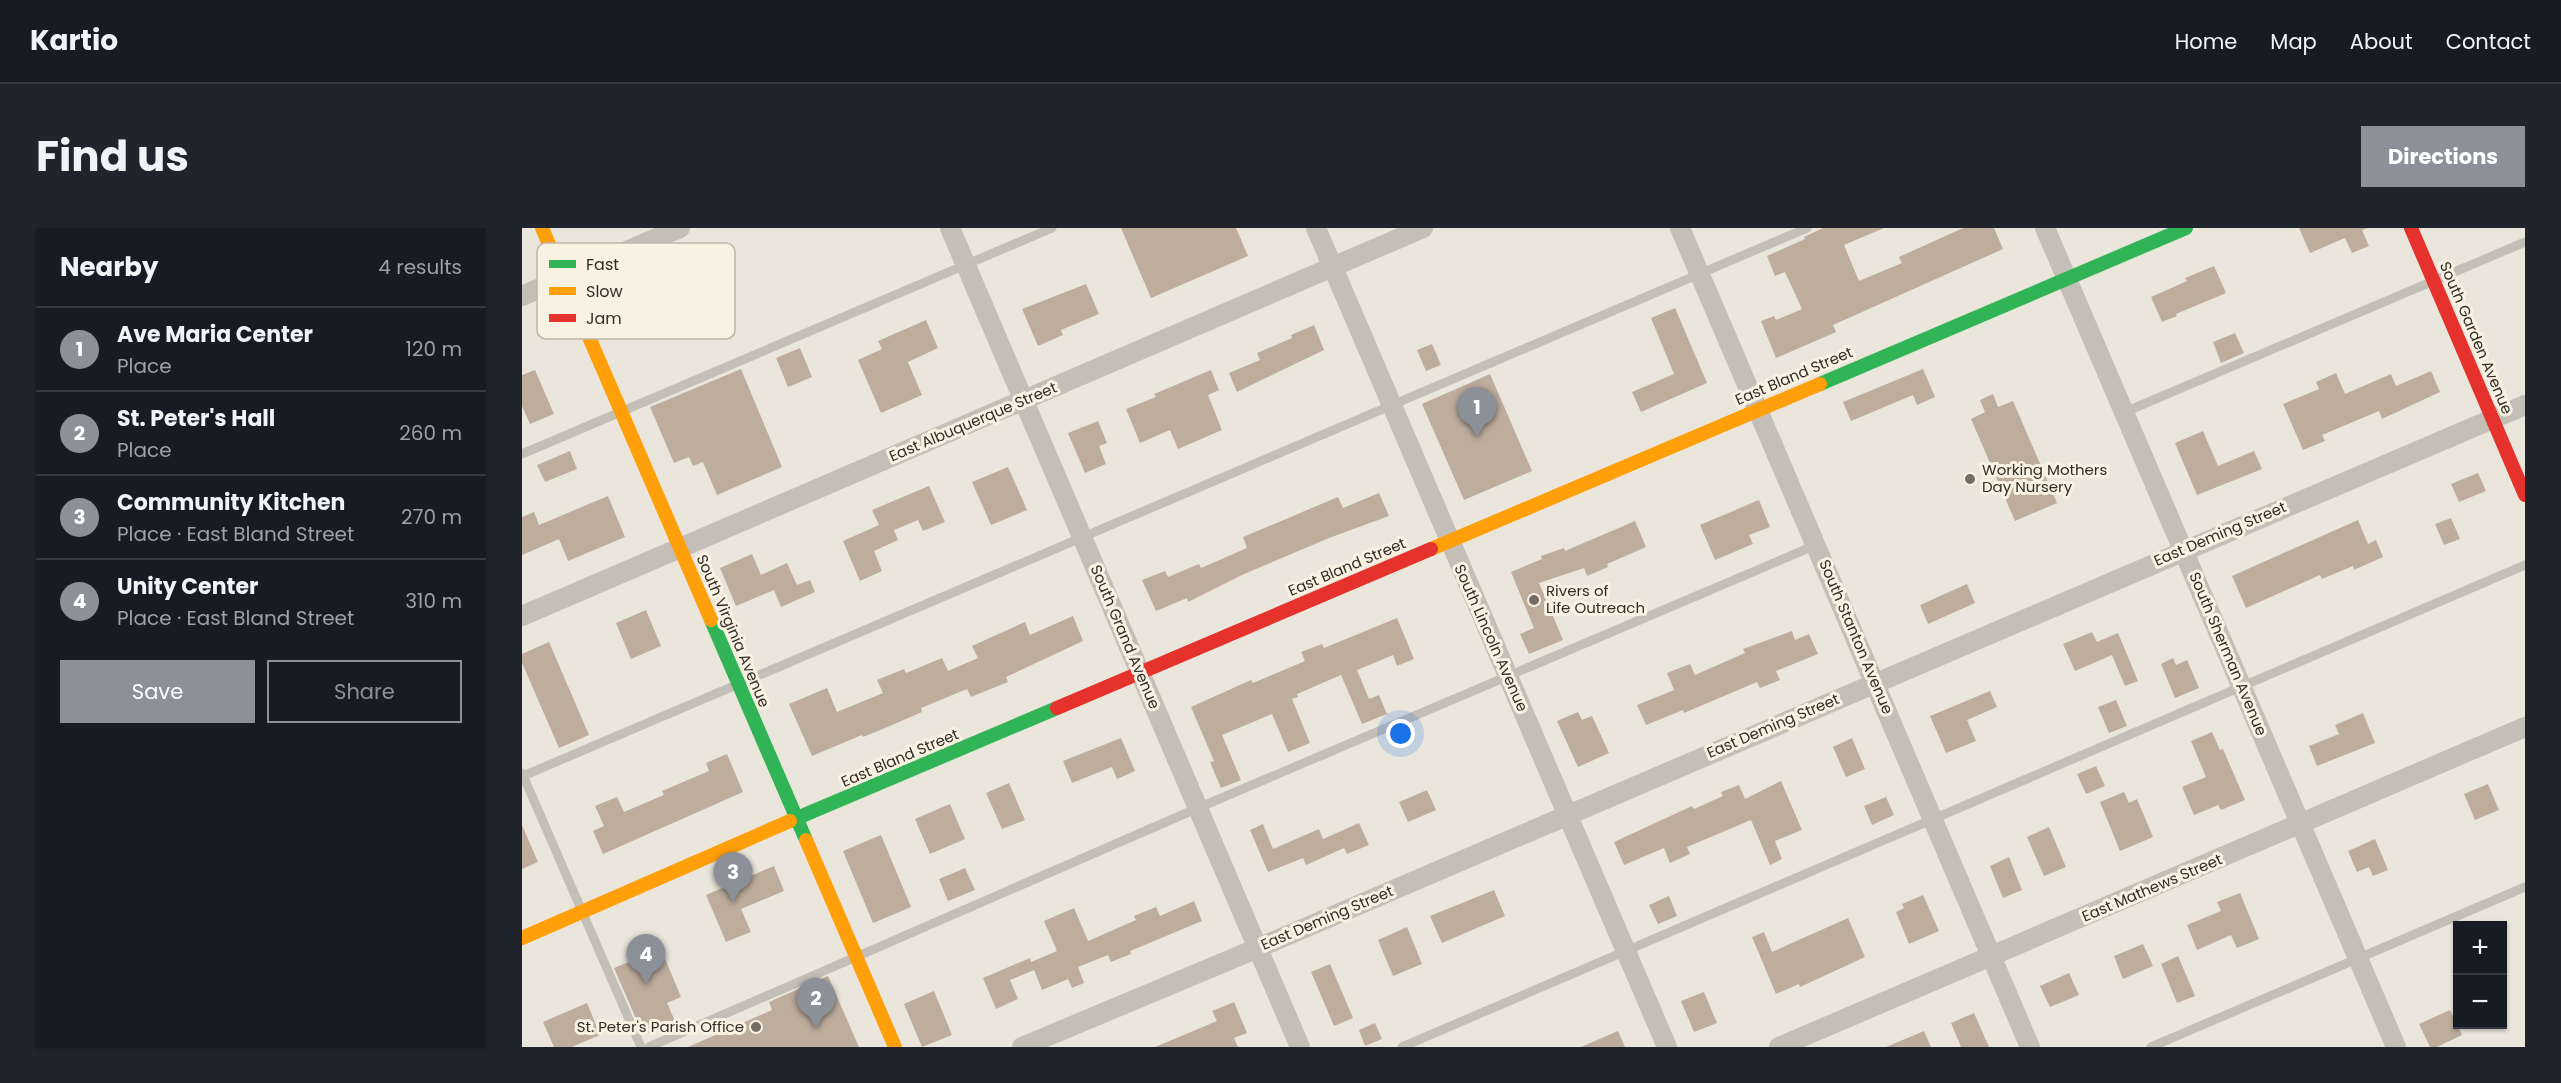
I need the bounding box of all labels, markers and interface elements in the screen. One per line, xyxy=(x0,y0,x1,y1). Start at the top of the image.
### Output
text: Kartio xyxy=(30,21,118,60)
text: Home xyxy=(2175,27,2237,56)
text: Map xyxy=(2270,27,2317,56)
text: About xyxy=(2350,27,2413,56)
text: Contact xyxy=(2446,27,2531,56)
button: Directions xyxy=(2361,126,2525,187)
text: Find us xyxy=(36,127,189,186)
legend xyxy=(537,243,735,339)
text: Nearby xyxy=(60,249,158,285)
text: 4 results xyxy=(378,253,462,281)
text: Fast xyxy=(586,253,619,276)
street label: South Garden Avenue xyxy=(2435,258,2518,417)
text: Slow xyxy=(586,280,623,303)
text: Jam xyxy=(586,307,622,330)
text: Ave Maria Center xyxy=(117,319,313,350)
text: 1 xyxy=(76,335,83,363)
text: 120 m xyxy=(406,335,462,363)
street label: East Bland Street xyxy=(1732,341,1856,410)
text: Place xyxy=(117,352,172,380)
street label: East Albuquerque Street xyxy=(886,377,1060,466)
pin: 1 xyxy=(1458,388,1496,437)
text: St. Peter's Hall xyxy=(117,403,275,434)
text: 2 xyxy=(74,419,85,447)
text: 260 m xyxy=(399,419,462,447)
text: Place xyxy=(117,436,172,464)
place label: Working Mothers Day Nursery xyxy=(1982,459,2107,497)
marker: Working Mothers Day Nursery xyxy=(1963,472,1977,486)
text: Community Kitchen xyxy=(117,487,345,518)
street label: East Deming Street xyxy=(2150,496,2289,571)
text: 3 xyxy=(73,503,86,531)
text: 270 m xyxy=(401,503,462,531)
text: Place · East Bland Street xyxy=(117,520,354,548)
street label: East Bland Street xyxy=(1285,532,1409,601)
street label: South Virginia Avenue xyxy=(692,551,775,710)
street label: South Stanton Avenue xyxy=(1814,556,1899,717)
street label: South Lincoln Avenue xyxy=(1449,561,1533,715)
street label: South Grand Avenue xyxy=(1086,562,1165,712)
street label: South Sherman Avenue xyxy=(2184,569,2272,739)
text: Unity Center xyxy=(117,571,258,602)
place label: Rivers of Life Outreach xyxy=(1546,580,1645,618)
text: 4 xyxy=(73,587,86,615)
text: 310 m xyxy=(405,587,462,615)
marker: Rivers of Life Outreach xyxy=(1527,593,1541,607)
text: Place · East Bland Street xyxy=(117,604,354,632)
button: Save xyxy=(60,660,255,723)
button: Share xyxy=(267,660,462,723)
street label: East Deming Street xyxy=(1703,688,1842,763)
your location xyxy=(1386,719,1415,748)
street label: East Bland Street xyxy=(838,723,962,792)
street label: East Mathews Street xyxy=(2078,848,2225,927)
pin: 3 xyxy=(714,852,752,902)
street label: East Deming Street xyxy=(1257,880,1396,955)
map controls xyxy=(2453,921,2507,1029)
button: + xyxy=(2453,921,2507,975)
pin: 4 xyxy=(626,934,666,984)
button: − xyxy=(2453,975,2507,1029)
pin: 2 xyxy=(796,978,836,1028)
place label: St. Peter's Parish Office xyxy=(577,1016,744,1037)
marker: St. Peter's Parish Office xyxy=(749,1020,763,1034)

